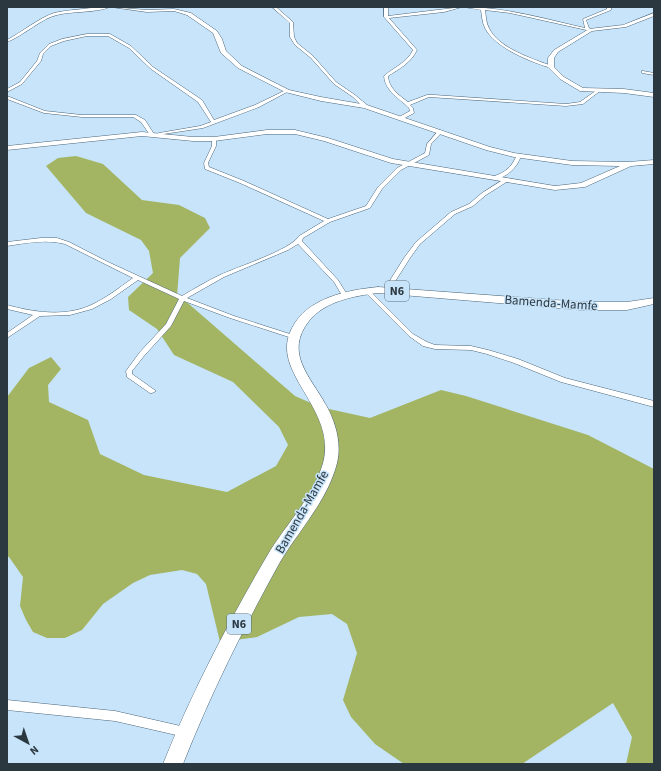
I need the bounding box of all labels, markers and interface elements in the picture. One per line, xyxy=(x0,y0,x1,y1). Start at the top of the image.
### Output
road number: N6 xyxy=(385,281,409,301)
street label: Bamenda-Mamfe xyxy=(504,291,598,315)
street label: Bamenda-Mamfe xyxy=(271,467,333,557)
road number: N6 xyxy=(227,614,251,634)
north arrow xyxy=(8,723,48,763)
text: N xyxy=(26,742,42,758)

